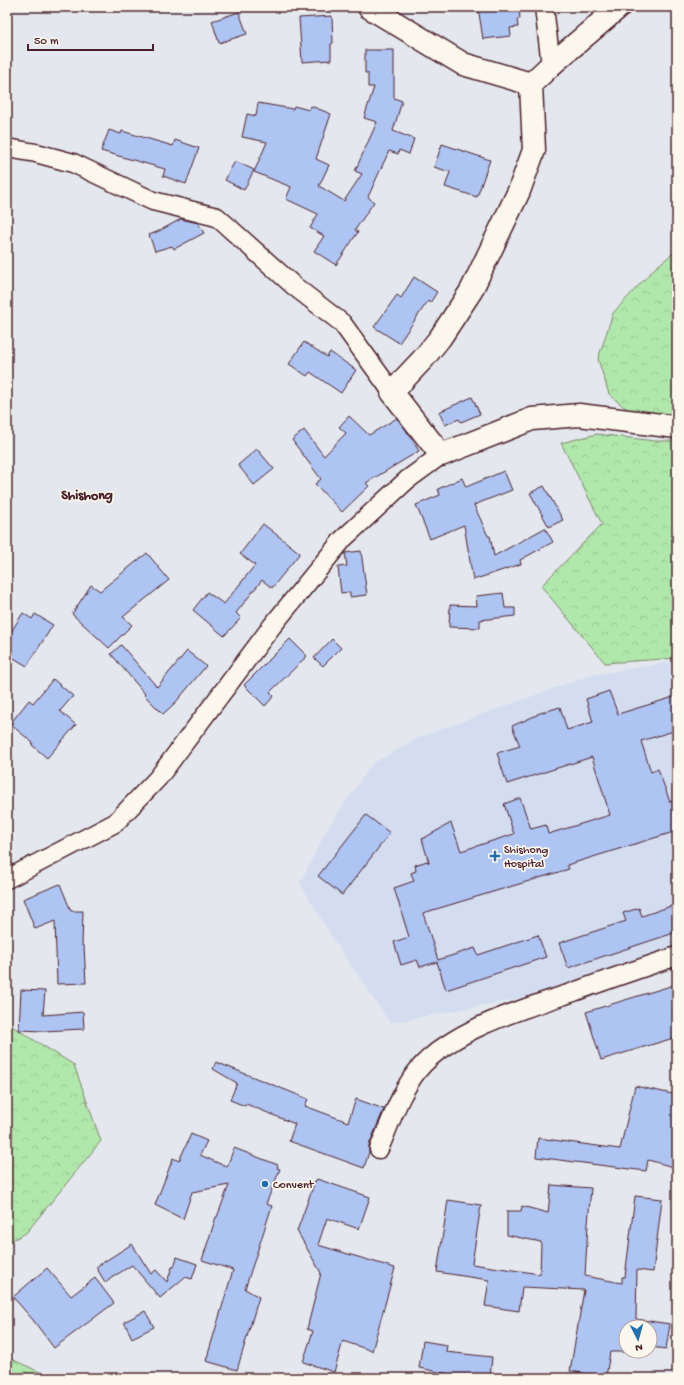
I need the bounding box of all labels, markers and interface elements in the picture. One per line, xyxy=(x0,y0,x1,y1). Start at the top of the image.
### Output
scale bar xyxy=(28,26,153,52)
text: 50 m xyxy=(34,35,59,49)
district label: Shishong xyxy=(61,488,113,505)
place label: Shishong Hospital xyxy=(504,844,548,872)
marker: Shishong Hospital xyxy=(489,850,501,862)
marker: Convent xyxy=(260,1179,270,1189)
place label: Convent xyxy=(273,1179,315,1193)
north arrow xyxy=(618,1319,658,1359)
text: N xyxy=(635,1341,643,1353)

